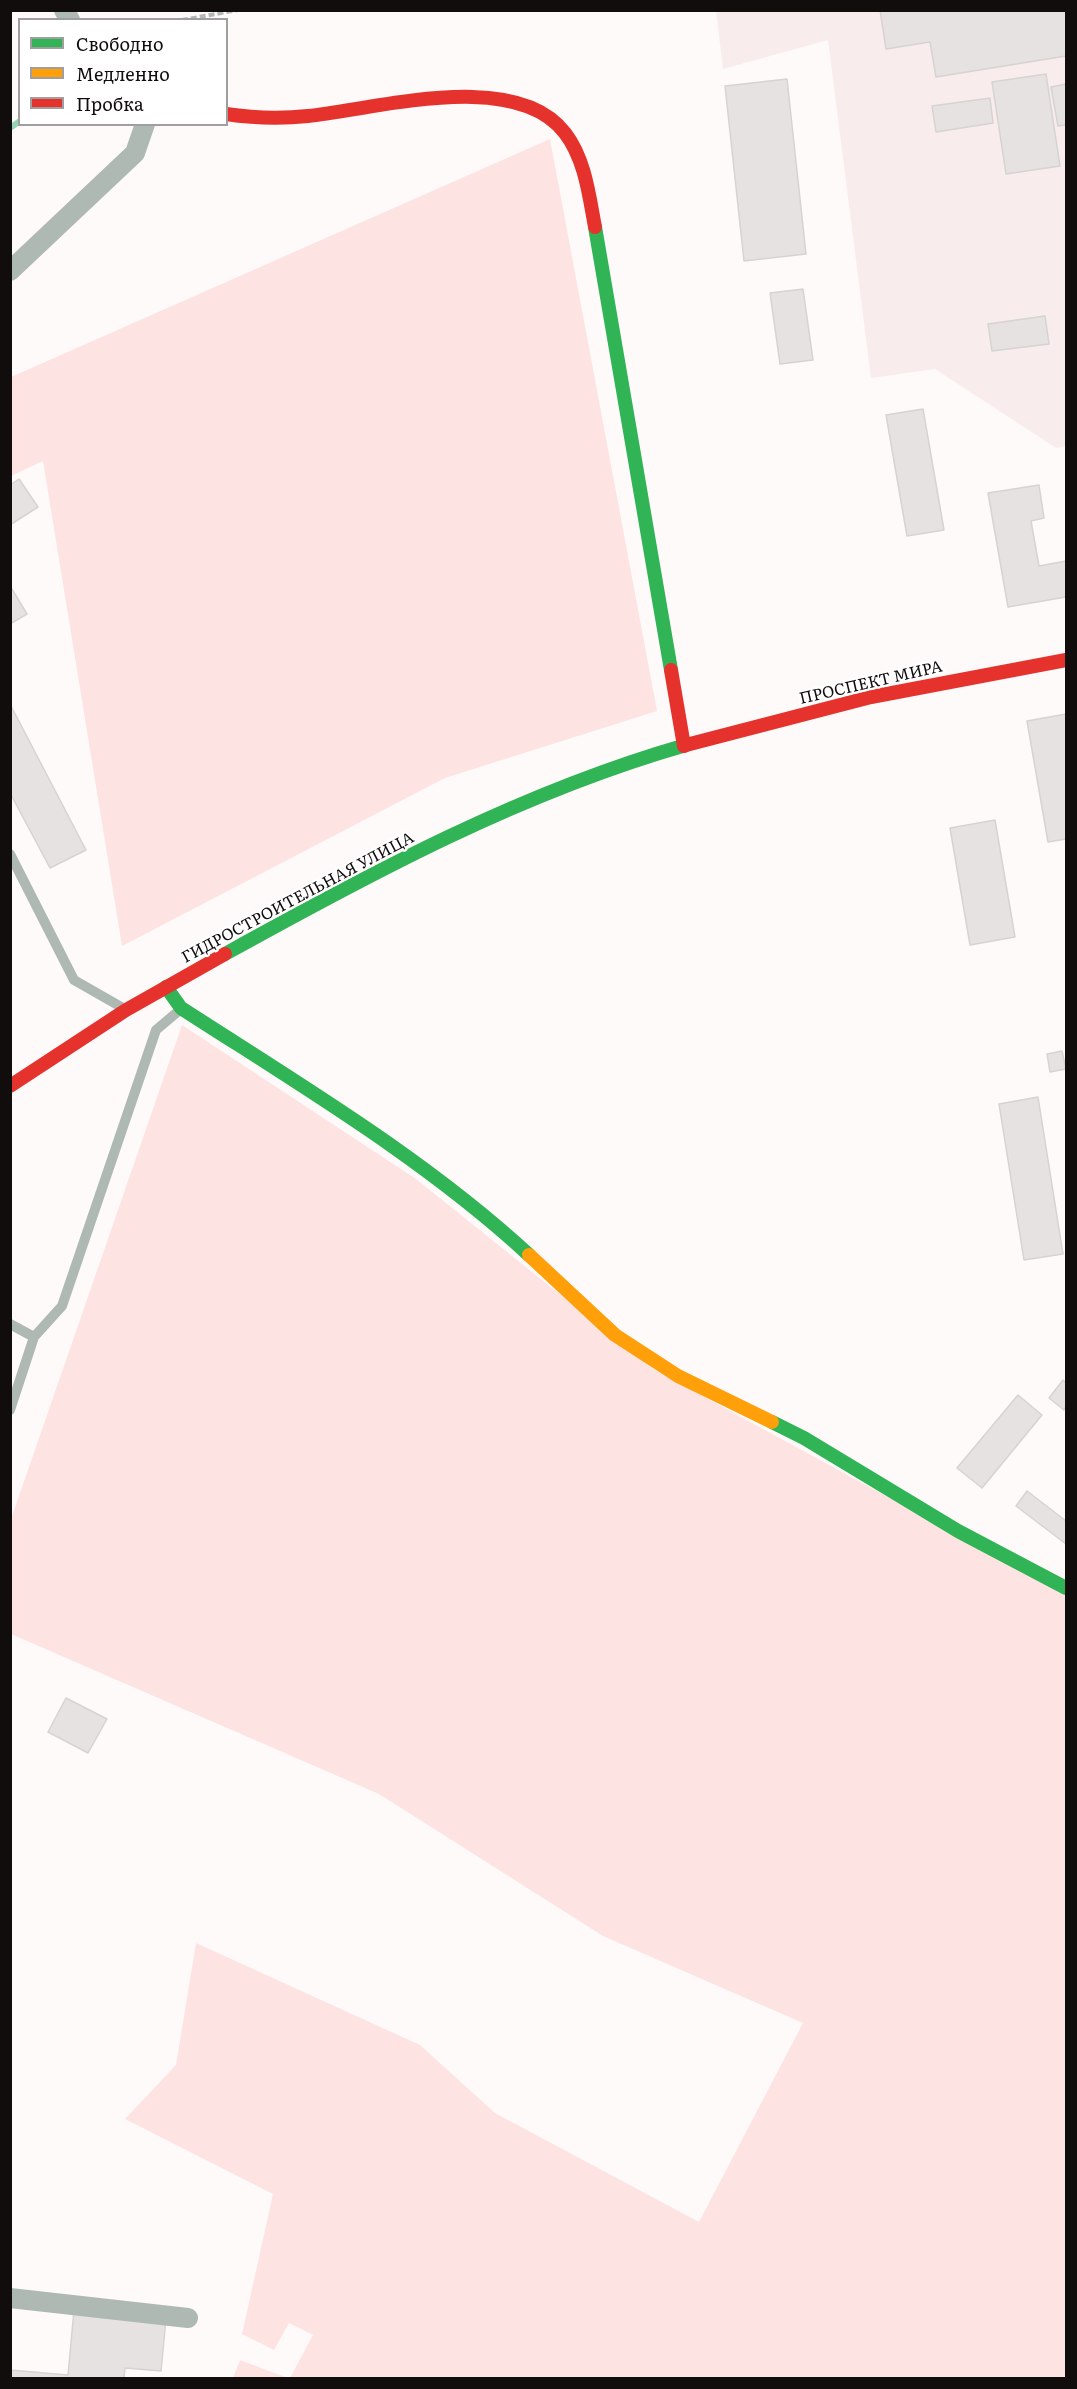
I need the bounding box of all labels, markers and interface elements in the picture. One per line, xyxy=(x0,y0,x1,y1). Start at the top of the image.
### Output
legend xyxy=(18,18,228,126)
text: Свободно xyxy=(76,30,164,57)
text: Медленно xyxy=(76,60,170,87)
text: Пробка xyxy=(76,90,144,117)
street label: ПРОСПЕКТ МИРА xyxy=(798,657,944,709)
street label: ГИДРОСТРОИТЕЛЬНАЯ УЛИЦА xyxy=(179,828,417,968)

